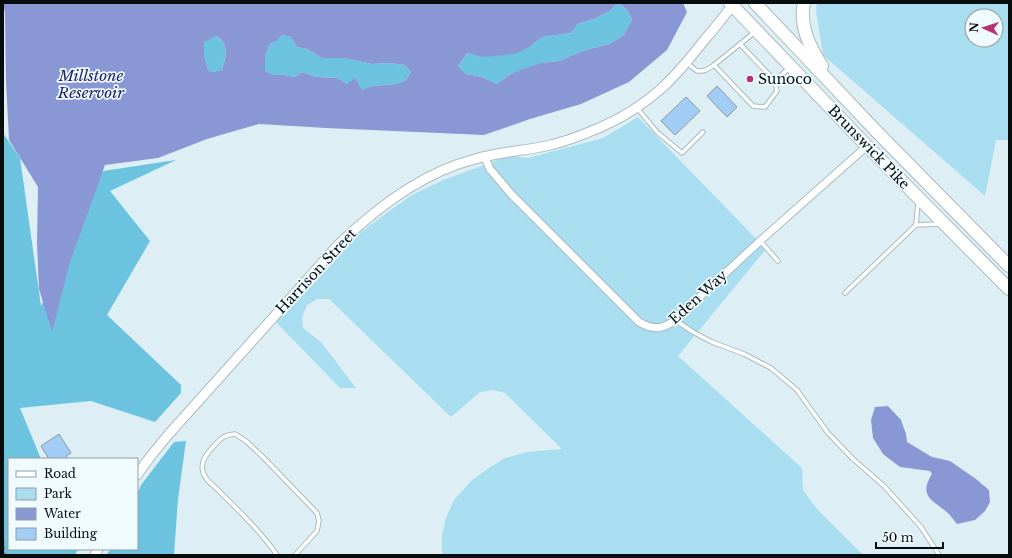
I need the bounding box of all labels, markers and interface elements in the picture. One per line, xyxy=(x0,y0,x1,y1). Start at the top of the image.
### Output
north arrow xyxy=(964,8,1004,48)
text: N xyxy=(967,21,981,33)
water label: Millstone Reservoir xyxy=(57,66,125,102)
place label: Sunoco xyxy=(758,70,812,88)
marker: Sunoco xyxy=(745,74,755,84)
street label: Brunswick Pike xyxy=(824,101,914,193)
street label: Harrison Street xyxy=(272,224,361,317)
street label: Eden Way xyxy=(665,266,731,328)
legend xyxy=(8,458,138,550)
text: Road xyxy=(44,466,76,481)
text: Park xyxy=(44,486,72,501)
text: Water xyxy=(43,506,81,521)
scale bar xyxy=(876,524,943,550)
text: Building xyxy=(44,526,98,541)
text: 50 m xyxy=(882,530,914,545)

